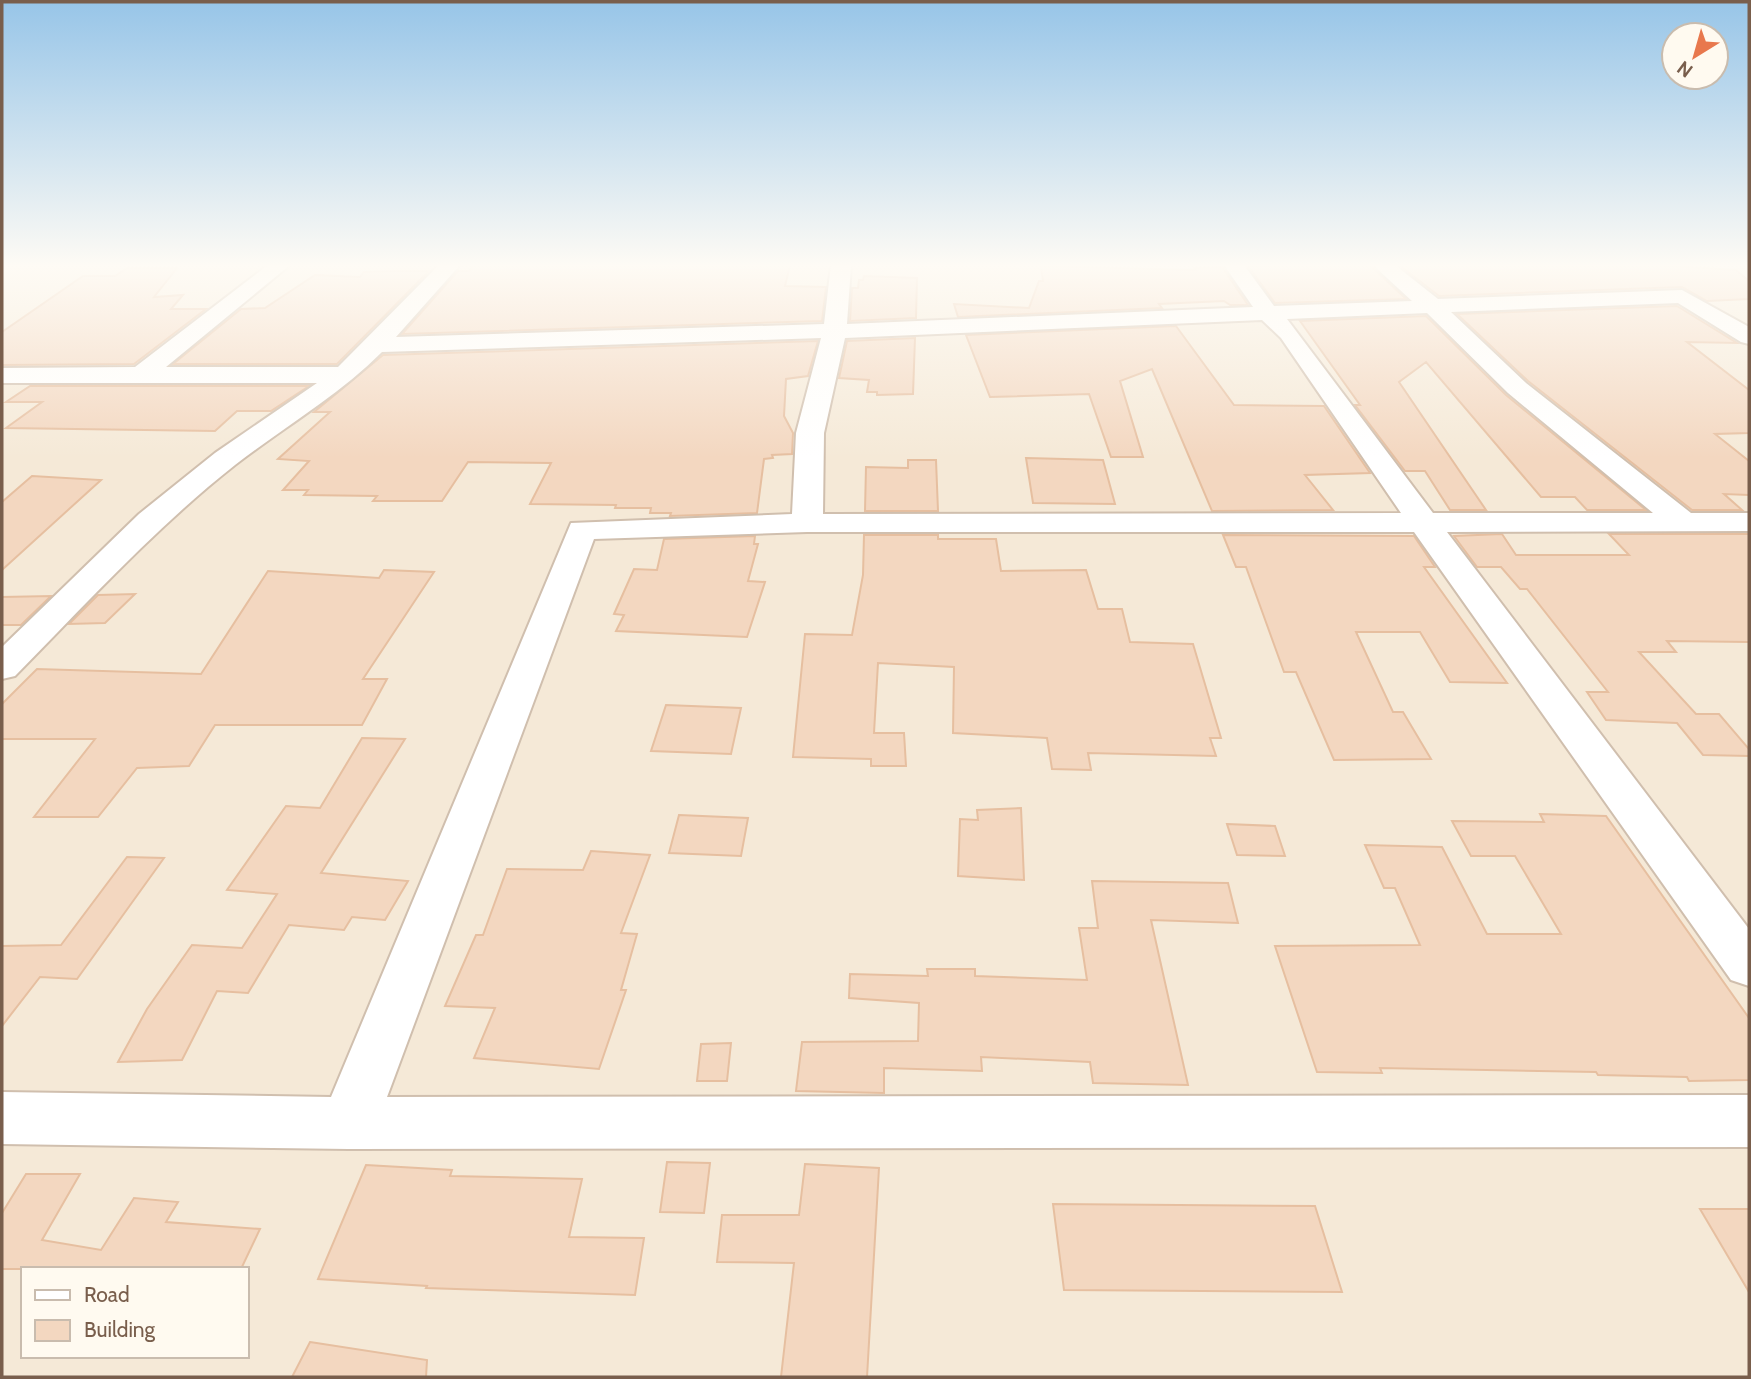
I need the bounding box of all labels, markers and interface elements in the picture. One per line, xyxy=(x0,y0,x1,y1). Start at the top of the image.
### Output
north arrow xyxy=(1660,21,1730,91)
text: N xyxy=(1673,56,1697,82)
legend xyxy=(21,1267,248,1358)
text: Road xyxy=(84,1282,130,1307)
text: Building xyxy=(84,1317,156,1342)

